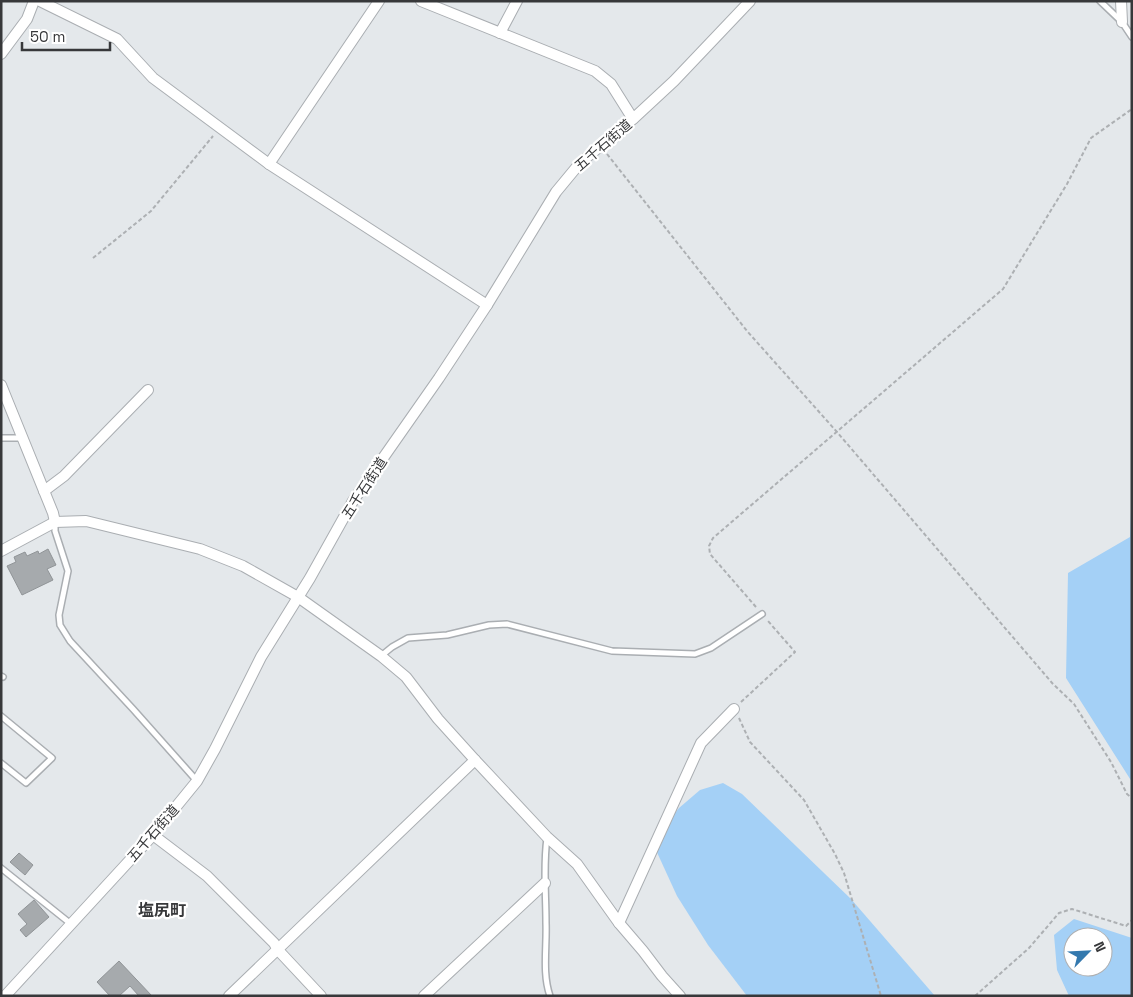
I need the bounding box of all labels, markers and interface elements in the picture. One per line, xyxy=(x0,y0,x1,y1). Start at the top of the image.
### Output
scale bar xyxy=(22,20,110,52)
text: 50 m xyxy=(30,27,65,46)
street label: 五千石街道 xyxy=(571,115,635,175)
street label: 五千石街道 xyxy=(337,454,391,522)
street label: 五千石街道 xyxy=(123,801,183,865)
district label: 塩尻町 xyxy=(138,900,186,921)
north arrow xyxy=(1063,927,1113,977)
text: N xyxy=(1090,939,1110,955)

